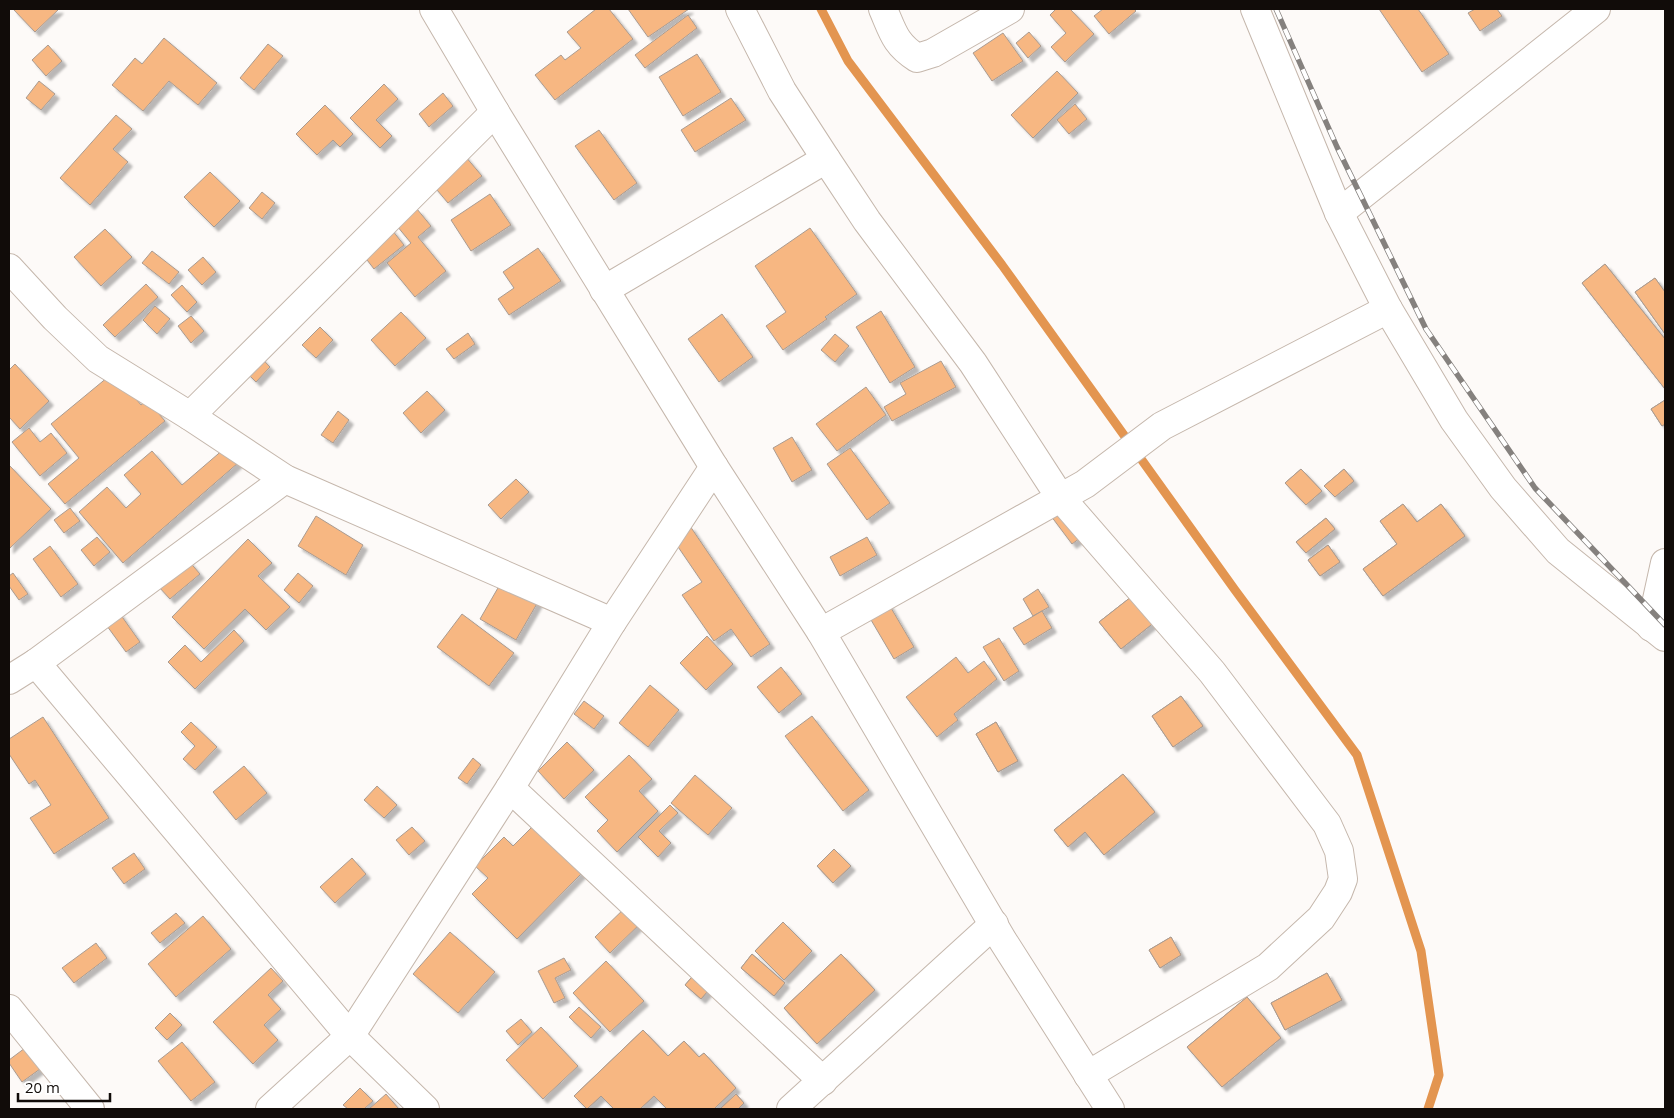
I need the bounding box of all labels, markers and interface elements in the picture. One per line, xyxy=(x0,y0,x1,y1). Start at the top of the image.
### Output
scale bar xyxy=(18,1070,110,1102)
text: 20 m xyxy=(25,1077,60,1097)

